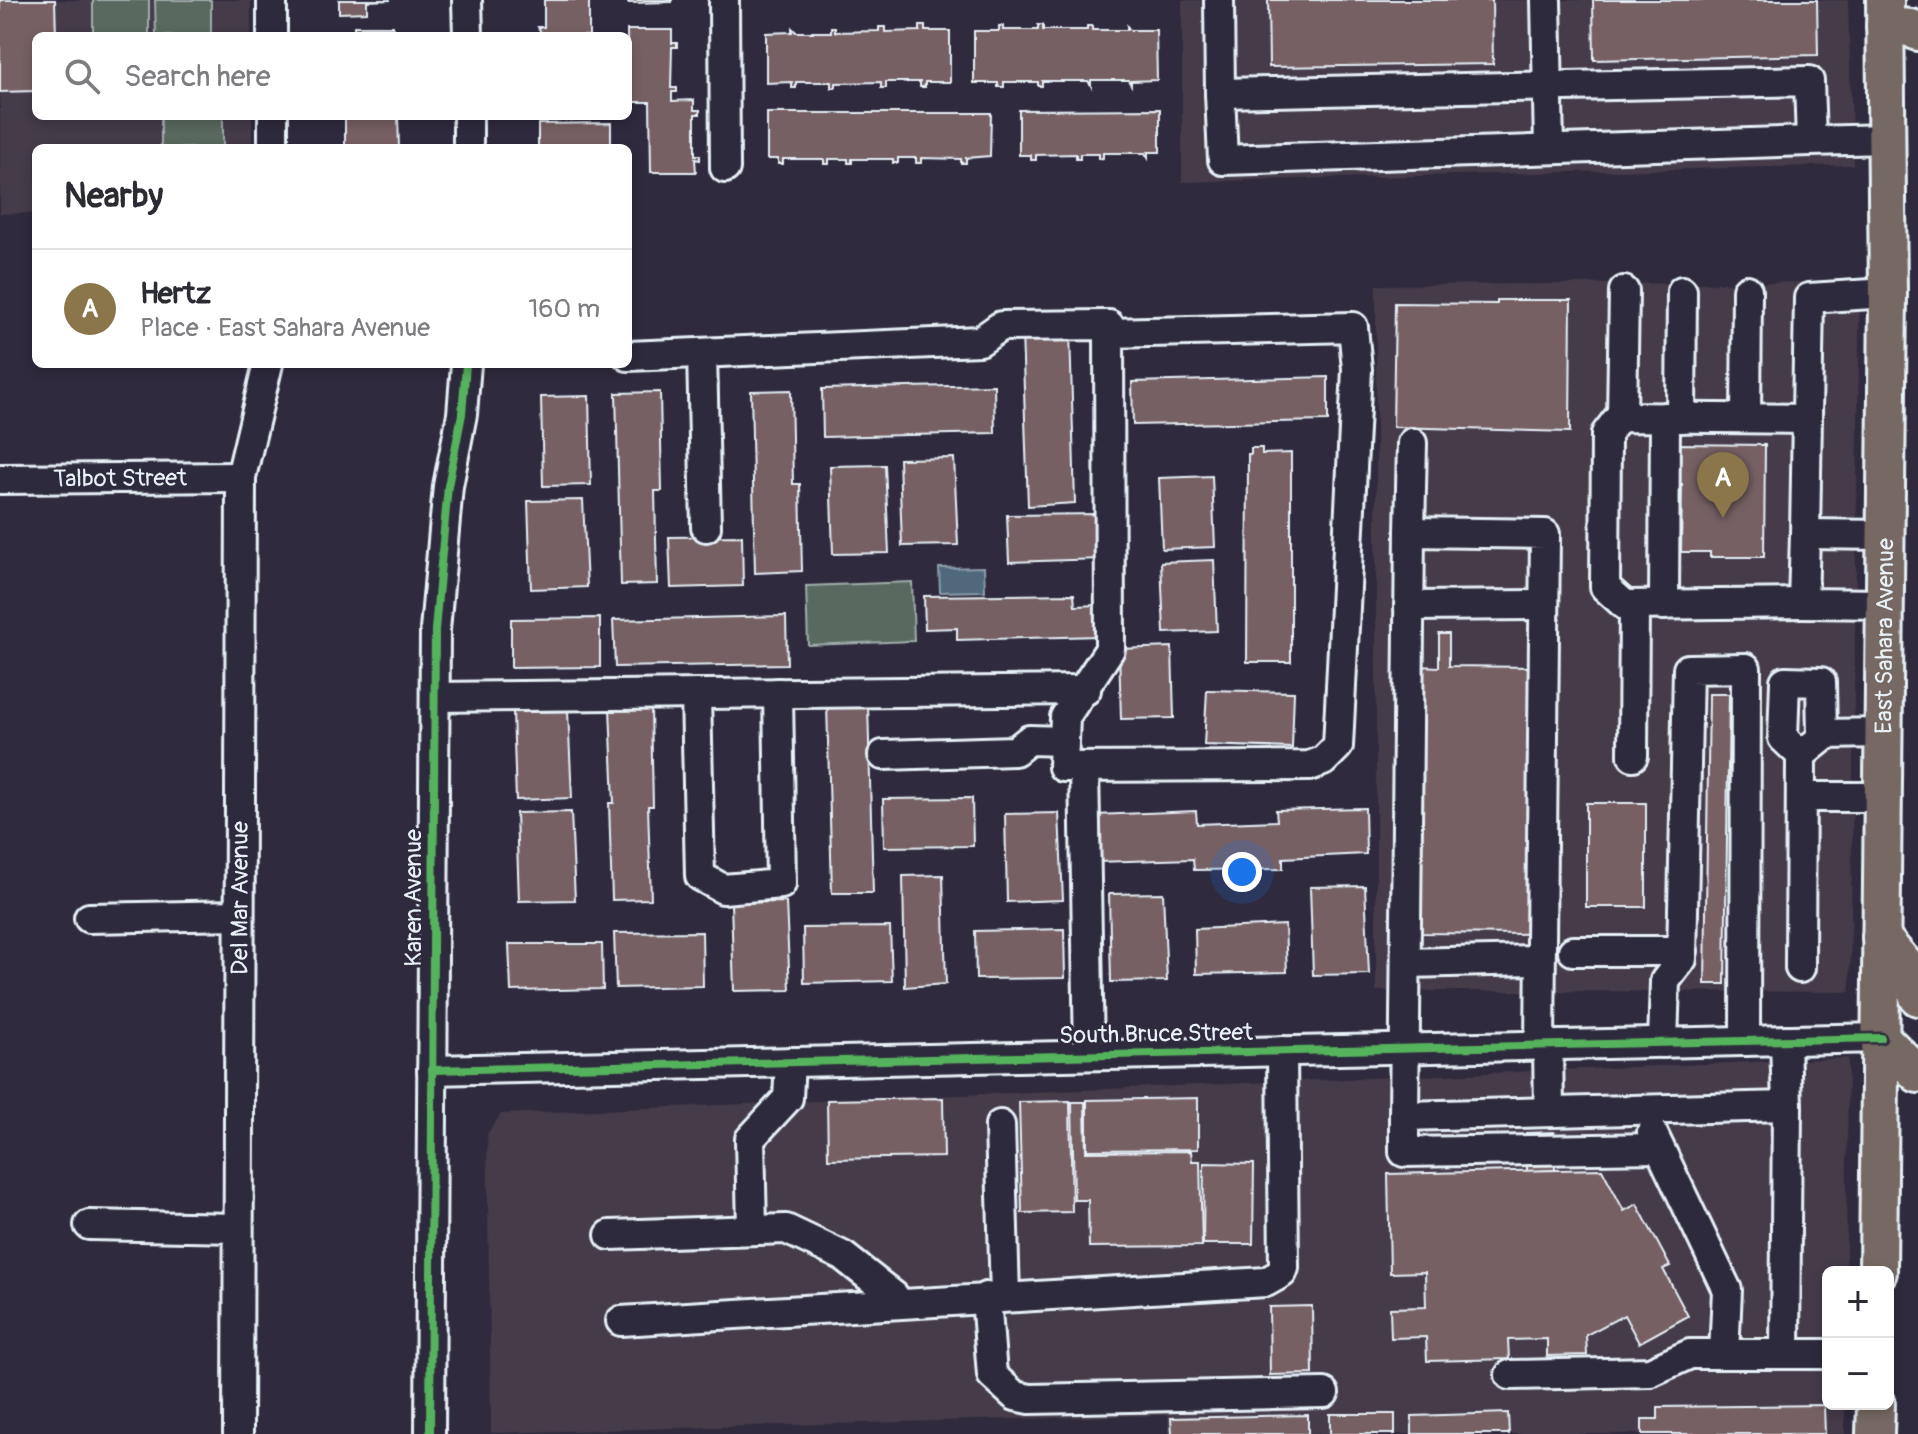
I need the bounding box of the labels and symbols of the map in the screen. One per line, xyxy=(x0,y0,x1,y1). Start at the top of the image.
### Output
pin: A xyxy=(1697,452,1749,518)
street label: Talbot Street xyxy=(53,463,187,493)
street label: East Sahara Avenue xyxy=(1869,538,1900,734)
street label: Del Mar Avenue xyxy=(225,821,254,975)
street label: Karen Avenue xyxy=(399,829,428,967)
your location xyxy=(1222,852,1262,892)
street label: South Bruce Street xyxy=(1059,1018,1253,1050)

